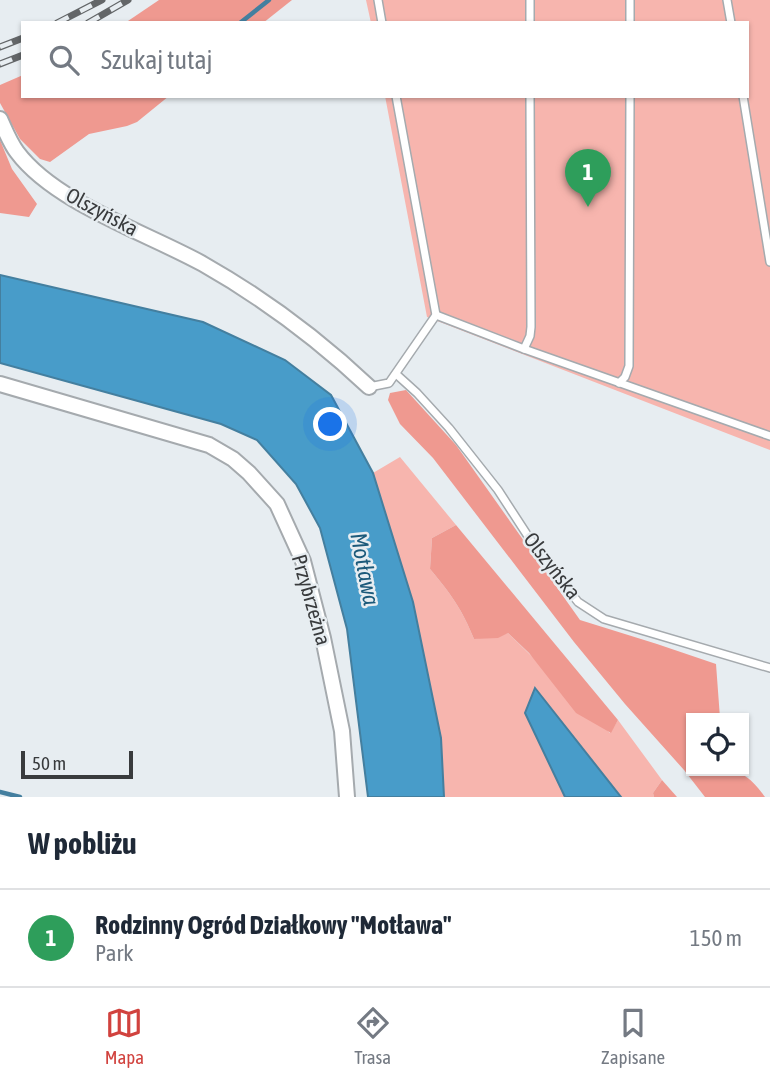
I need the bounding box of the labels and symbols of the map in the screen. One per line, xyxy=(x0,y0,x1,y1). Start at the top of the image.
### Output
pin: 1 xyxy=(565,149,611,207)
street label: Olszyńska xyxy=(62,182,143,240)
your location xyxy=(313,407,347,441)
street label: Olszyńska xyxy=(519,527,586,604)
water label: Motława xyxy=(345,530,385,608)
street label: Przybrzeżna xyxy=(288,552,336,648)
scale bar xyxy=(21,748,133,780)

